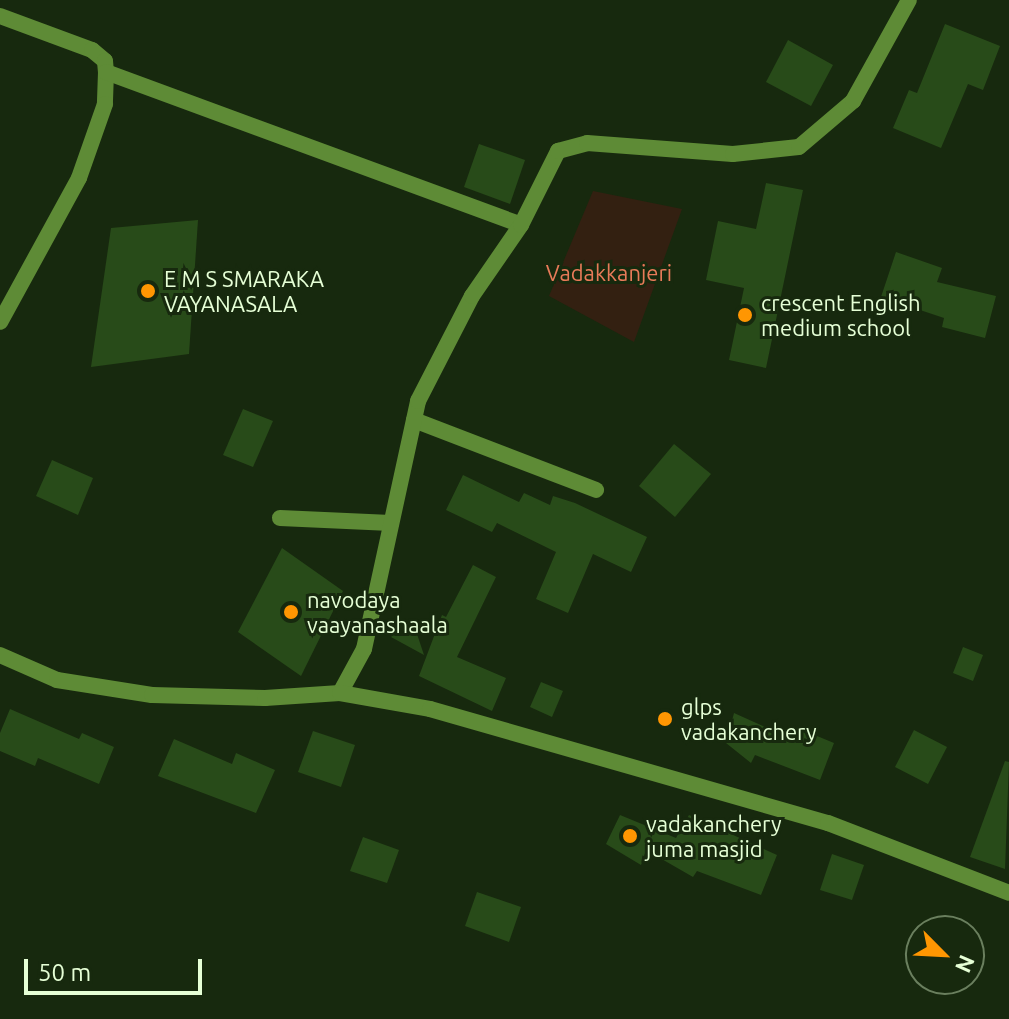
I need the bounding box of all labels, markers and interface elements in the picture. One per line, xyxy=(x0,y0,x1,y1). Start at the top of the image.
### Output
park label: Vadakkanjeri xyxy=(546,260,672,286)
place label: E M S SMARAKA VAYANASALA xyxy=(164,265,324,316)
marker: E M S SMARAKA VAYANASALA xyxy=(139,282,157,300)
place label: crescent English medium school xyxy=(761,289,921,340)
marker: crescent English medium school xyxy=(736,306,754,324)
place label: navodaya vaayanashaala xyxy=(307,586,448,638)
marker: navodaya vaayanashaala xyxy=(282,603,300,621)
place label: glps vadakanchery xyxy=(681,693,817,744)
marker: glps vadakanchery xyxy=(656,710,674,728)
place label: vadakanchery juma masjid xyxy=(646,810,782,862)
marker: vadakanchery juma masjid xyxy=(621,827,639,845)
north arrow xyxy=(905,915,985,995)
scale bar xyxy=(28,943,206,993)
text: N xyxy=(951,952,980,977)
text: 50 m xyxy=(38,959,91,986)

